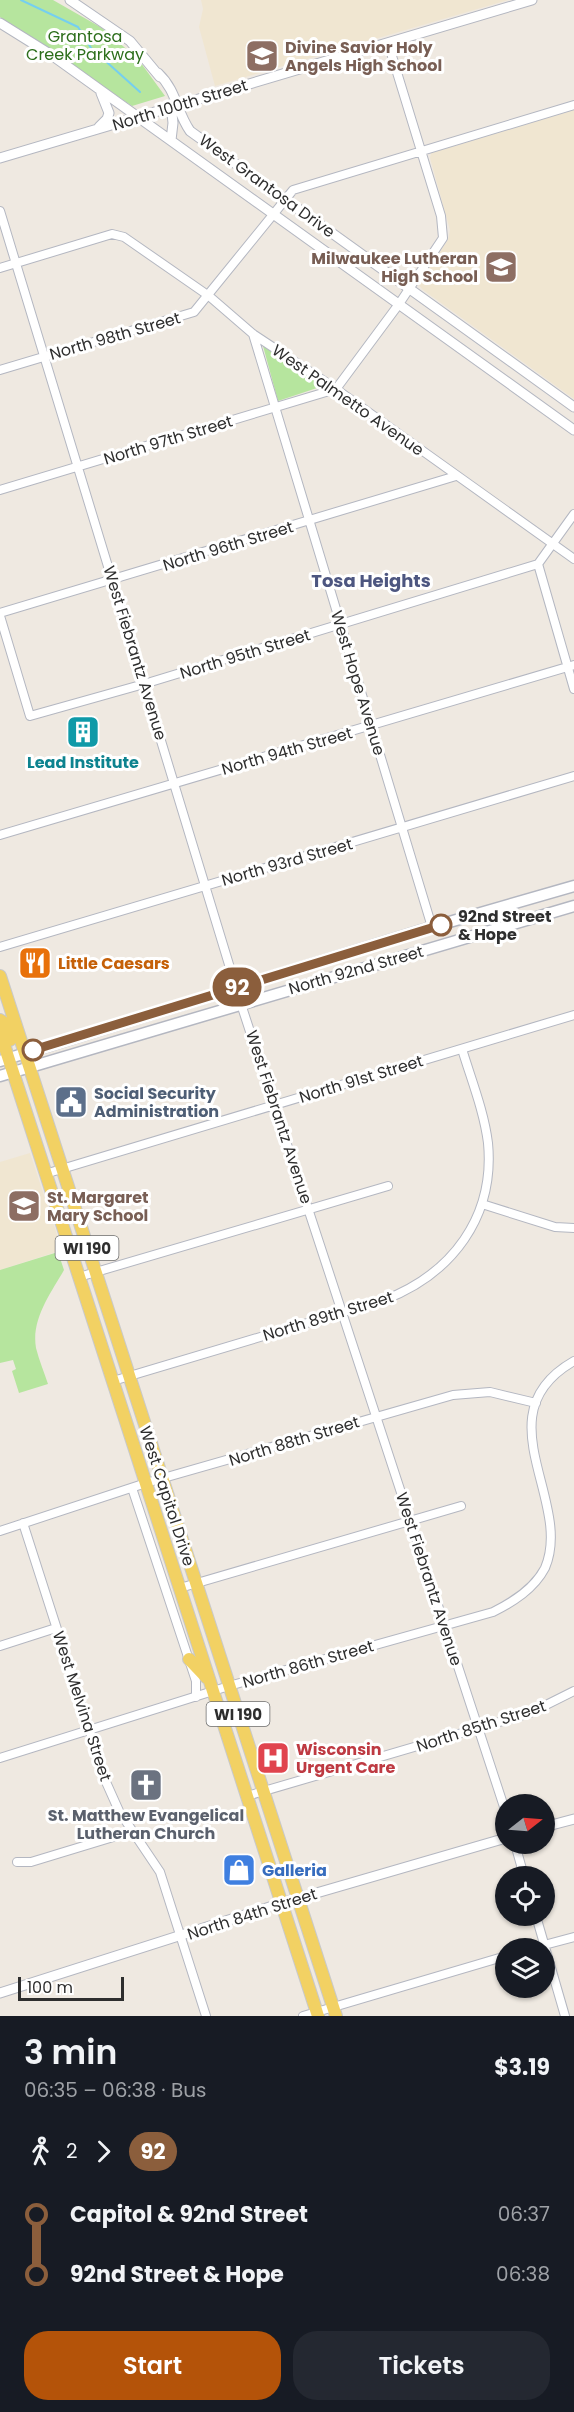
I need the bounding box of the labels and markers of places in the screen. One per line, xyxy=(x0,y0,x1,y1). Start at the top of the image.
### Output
place label: Divine Savior Holy Angels High School xyxy=(285,36,442,77)
school or university icon: Divine Savior Holy Angels High School xyxy=(244,38,280,74)
place label: Milwaukee Lutheran High School xyxy=(311,247,478,288)
school or university icon: Milwaukee Lutheran High School xyxy=(483,249,519,285)
building icon: Lead Institute xyxy=(65,714,101,750)
place label: Lead Institute xyxy=(27,751,139,774)
place label: 92nd Street & Hope xyxy=(458,905,551,946)
marker: 92nd Street & Hope xyxy=(430,914,452,936)
restaurant icon: Little Caesars xyxy=(17,945,53,981)
place label: Little Caesars xyxy=(58,952,170,975)
unlabelled marker xyxy=(22,1039,44,1061)
place label: Social Security Administration xyxy=(94,1082,219,1123)
public building icon: Social Security Administration xyxy=(53,1084,89,1120)
place label: St. Margaret Mary School xyxy=(47,1186,149,1227)
school or university icon: St. Margaret Mary School xyxy=(6,1188,42,1224)
place label: Wisconsin Urgent Care xyxy=(296,1738,395,1779)
hospital icon: Wisconsin Urgent Care xyxy=(255,1740,291,1776)
church icon: St. Matthew Evangelical Lutheran Church xyxy=(128,1767,164,1803)
place label: St. Matthew Evangelical Lutheran Church xyxy=(48,1804,244,1845)
shop icon: Galleria xyxy=(221,1852,257,1888)
place label: Galleria xyxy=(262,1859,327,1882)

